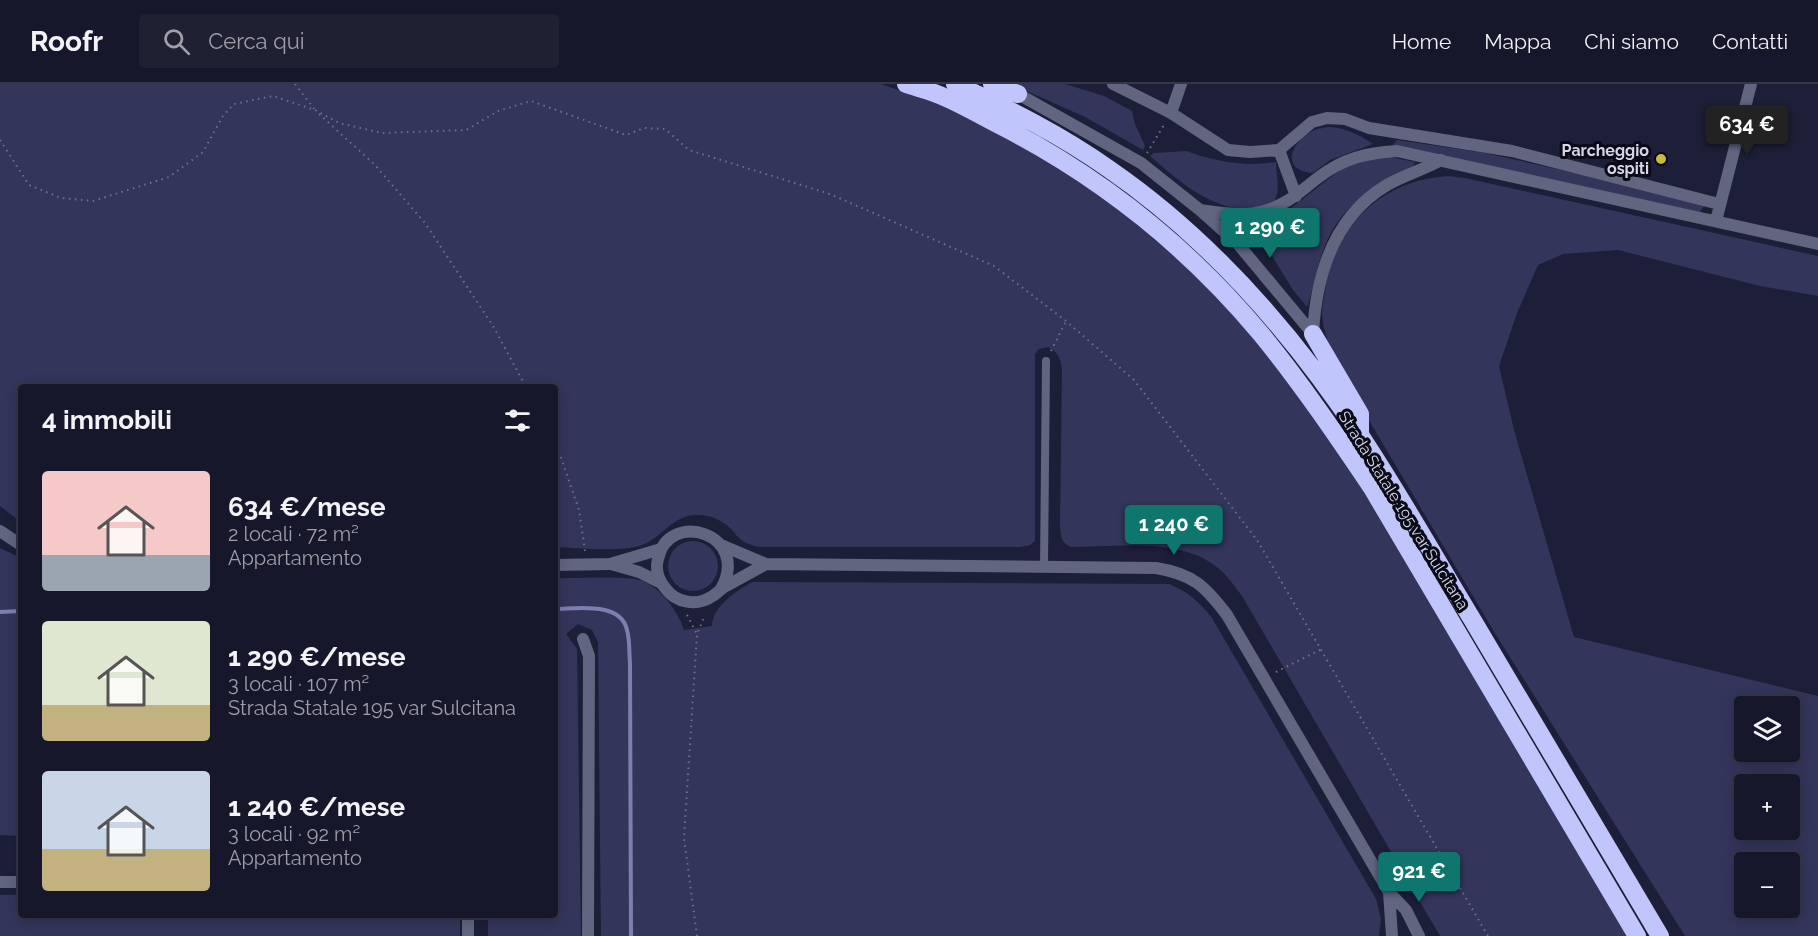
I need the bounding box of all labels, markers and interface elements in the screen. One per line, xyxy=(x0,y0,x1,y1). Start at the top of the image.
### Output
search box xyxy=(139,14,559,68)
text: Roofr xyxy=(30,25,103,58)
icon: search xyxy=(160,25,193,58)
text: Cerca qui xyxy=(208,28,305,54)
text: Home xyxy=(1392,29,1451,54)
text: Mappa xyxy=(1484,29,1551,54)
text: Chi siamo xyxy=(1584,29,1679,54)
text: Contatti xyxy=(1712,29,1788,54)
pin: 634 € xyxy=(1705,105,1789,156)
text: 634 € xyxy=(1719,112,1775,136)
place label: Parcheggio ospiti xyxy=(1562,141,1649,178)
marker: Parcheggio ospiti xyxy=(1654,152,1668,166)
pin: 1 290 € xyxy=(1215,208,1325,259)
text: 1 290 € xyxy=(1235,215,1305,239)
icon: filters xyxy=(501,404,534,437)
text: 4 immobili xyxy=(42,405,172,435)
street label: Strada Statale 195 var Sulcitana xyxy=(1334,408,1473,613)
text: 634 €/mese xyxy=(228,492,386,522)
icon: home xyxy=(90,495,162,567)
pin: 1 240 € xyxy=(1119,505,1229,556)
text: 1 240 € xyxy=(1139,512,1209,536)
text: 2 locali · 72 m² xyxy=(228,522,359,546)
text: Appartamento xyxy=(228,546,362,570)
text: 1 290 €/mese xyxy=(228,642,406,672)
icon: home xyxy=(90,645,162,717)
text: 3 locali · 107 m² xyxy=(228,672,369,696)
text: Strada Statale 195 var Sulcitana xyxy=(228,696,516,720)
map controls xyxy=(1734,696,1800,918)
button: layers xyxy=(1734,696,1800,762)
button: + xyxy=(1734,774,1800,840)
text: 1 240 €/mese xyxy=(228,792,405,822)
icon: home xyxy=(90,795,162,867)
text: 3 locali · 92 m² xyxy=(228,822,360,846)
text: Appartamento xyxy=(228,846,362,870)
pin: 921 € xyxy=(1377,852,1461,903)
button: − xyxy=(1734,852,1800,918)
text: 921 € xyxy=(1392,859,1446,883)

